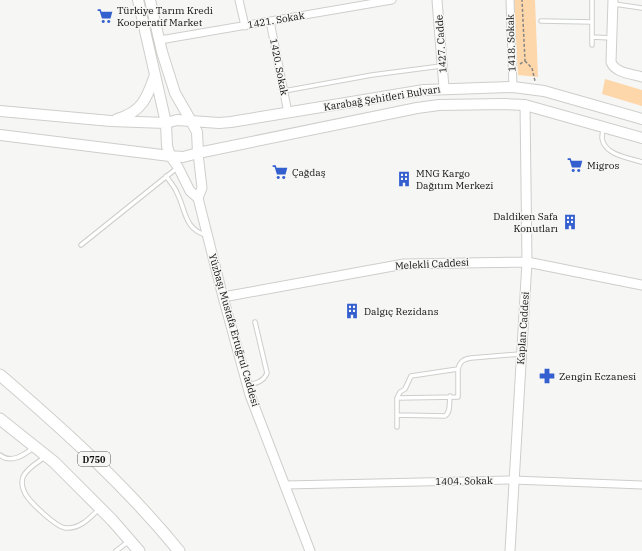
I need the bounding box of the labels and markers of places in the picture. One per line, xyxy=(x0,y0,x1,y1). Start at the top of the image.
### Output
place label: Türkiye Tarım Kredi Kooperatif Market xyxy=(117,4,213,29)
supermarket icon: Türkiye Tarım Kredi Kooperatif Market xyxy=(96,7,114,25)
supermarket icon: Migros xyxy=(566,156,584,174)
place label: Migros xyxy=(587,159,619,172)
supermarket icon: Çağdaş xyxy=(271,163,289,181)
place label: Çağdaş xyxy=(292,166,326,179)
place label: MNG Kargo Dağıtım Merkezi xyxy=(416,167,493,192)
building icon: MNG Kargo Dağıtım Merkezi xyxy=(395,170,413,188)
place label: Daldiken Safa Konutları xyxy=(493,210,559,235)
building icon: Daldiken Safa Konutları xyxy=(561,213,579,231)
building icon: Dalgıç Rezidans xyxy=(343,302,361,320)
place label: Dalgıç Rezidans xyxy=(364,305,439,318)
pharmacy icon: Zengin Eczanesi xyxy=(538,367,556,385)
place label: Zengin Eczanesi xyxy=(559,370,636,383)

